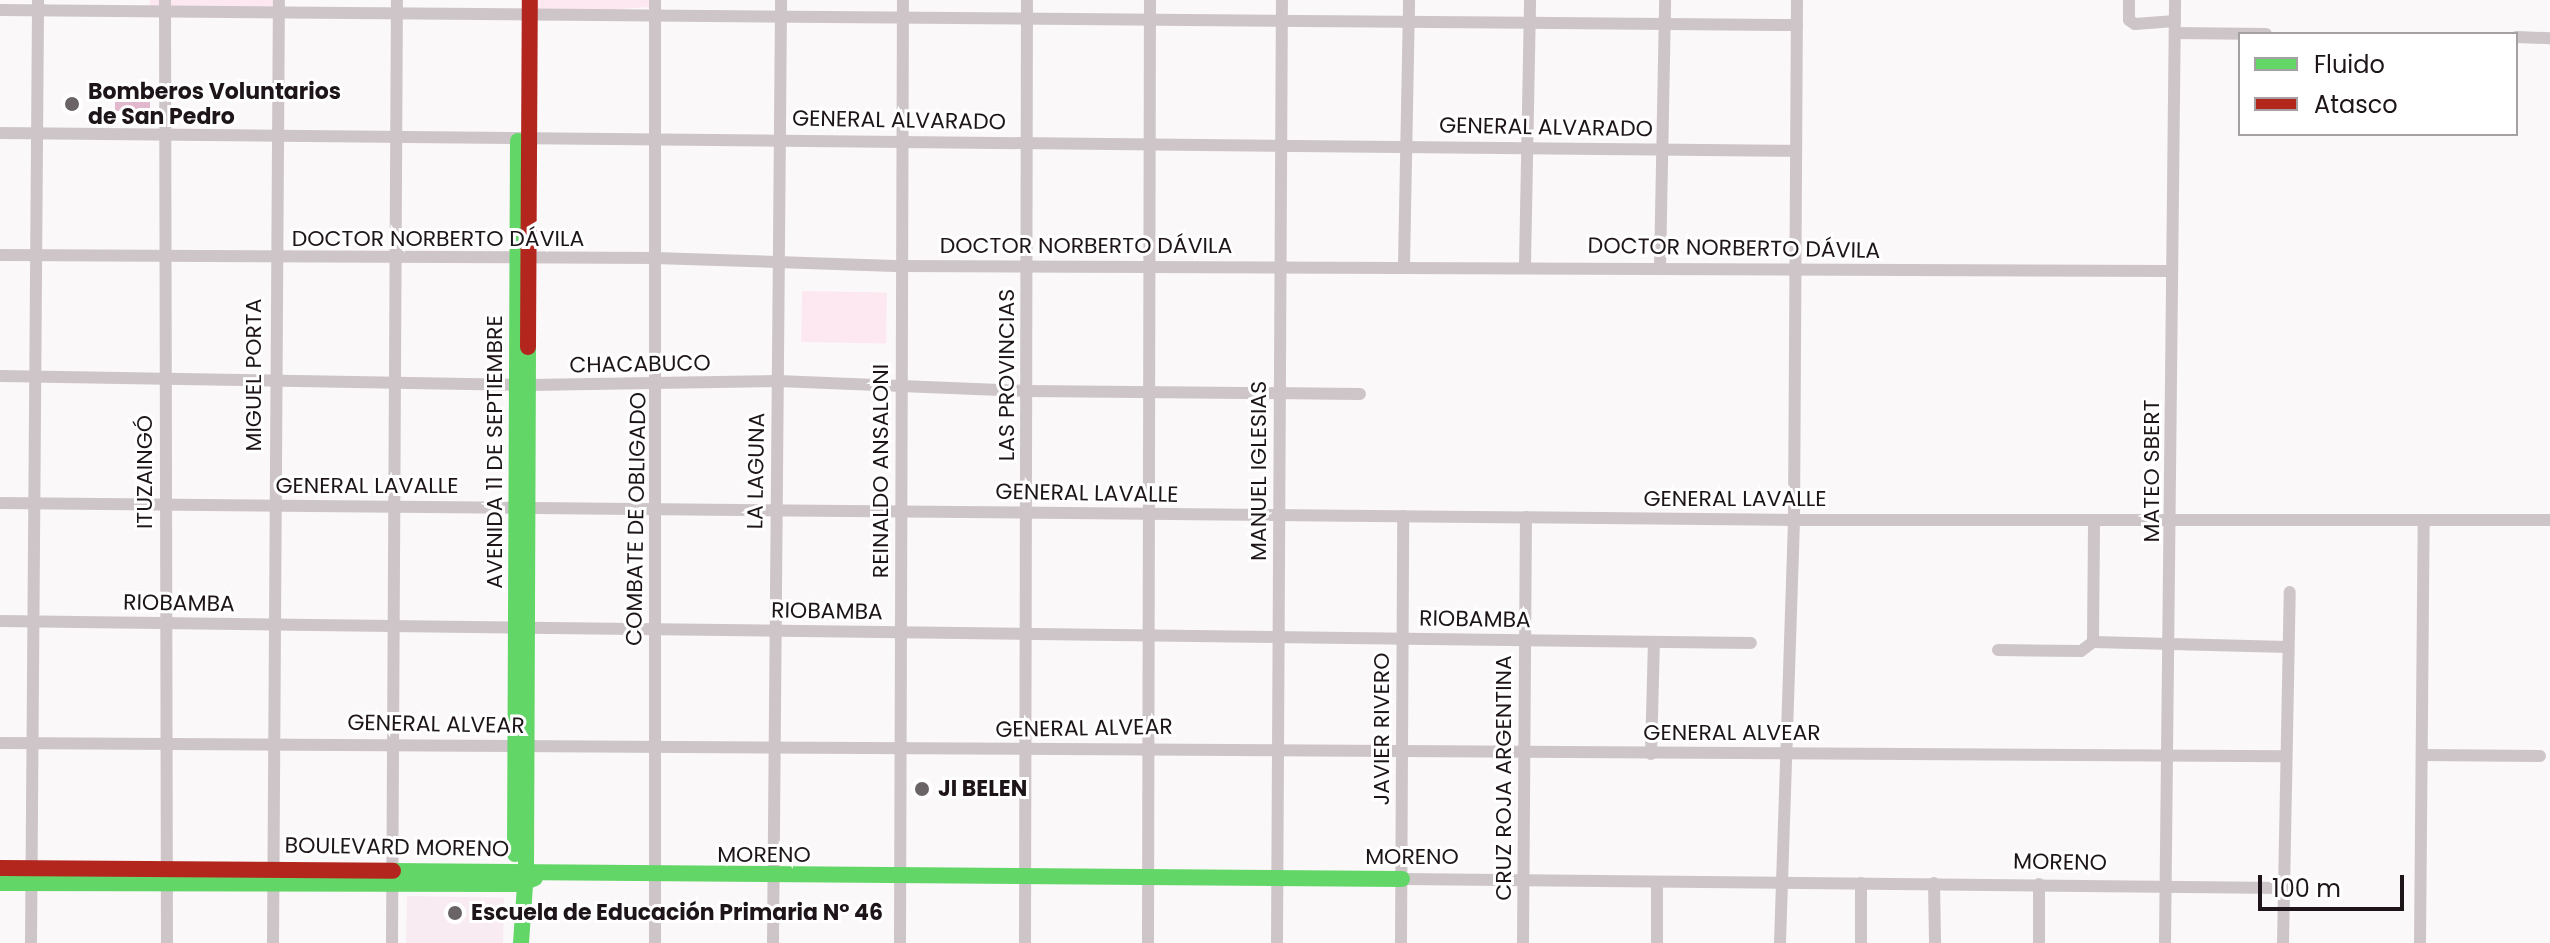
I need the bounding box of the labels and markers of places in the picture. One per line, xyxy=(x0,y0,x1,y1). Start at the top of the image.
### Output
place label: Bomberos Voluntarios de San Pedro xyxy=(88,78,341,130)
marker: Bomberos Voluntarios de San Pedro xyxy=(63,95,81,113)
place label: JI BELEN xyxy=(938,776,1027,802)
marker: JI BELEN xyxy=(913,780,931,798)
place label: Escuela de Educación Primaria N° 46 xyxy=(471,900,883,926)
marker: Escuela de Educación Primaria N° 46 xyxy=(446,904,464,922)

